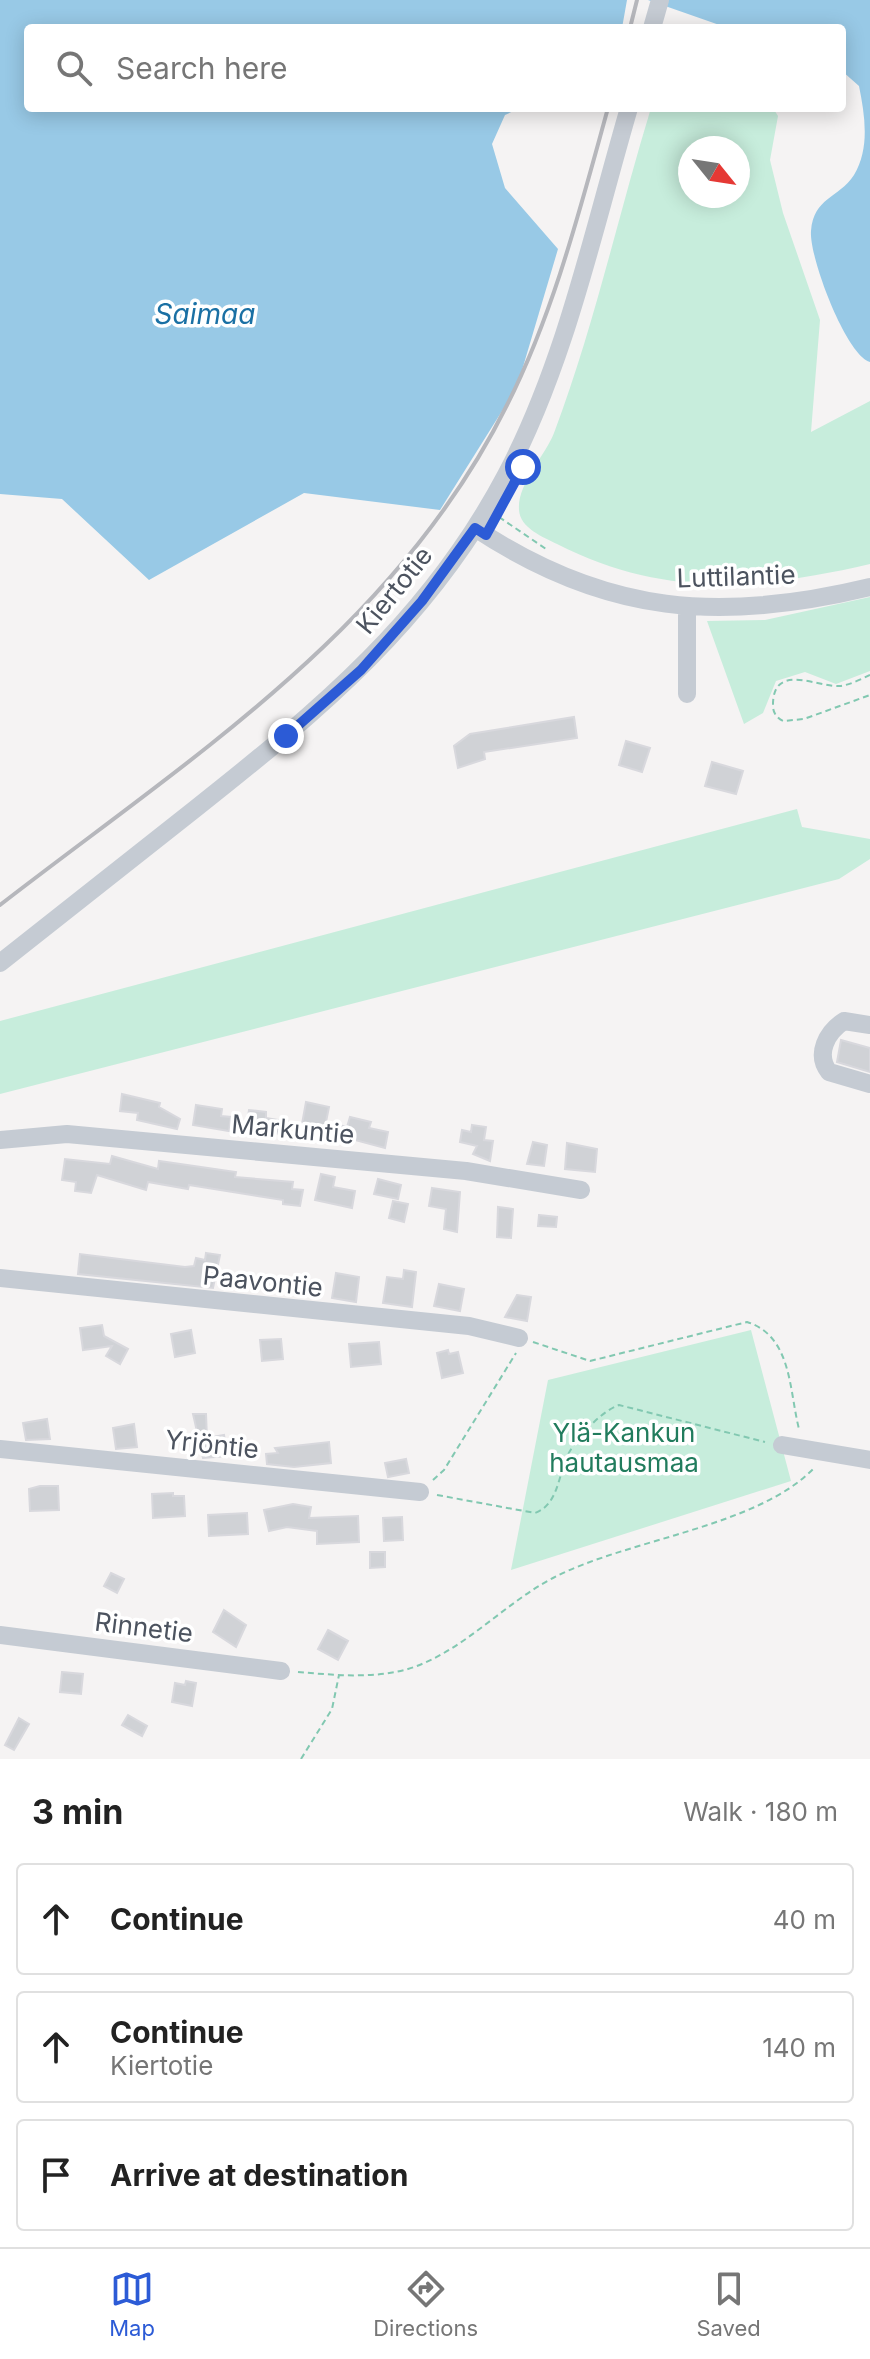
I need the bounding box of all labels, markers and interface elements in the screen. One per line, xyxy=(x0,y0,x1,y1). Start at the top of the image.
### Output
search box xyxy=(24,24,846,112)
icon: search xyxy=(52,46,96,90)
text: Search here xyxy=(116,50,288,86)
north arrow xyxy=(678,136,750,208)
water label: Saimaa xyxy=(155,297,255,331)
route start xyxy=(505,449,541,485)
street label: Kiertotie xyxy=(349,540,439,640)
street label: Luttilantie xyxy=(676,558,796,594)
route end xyxy=(268,718,304,754)
street label: Markuntie xyxy=(230,1108,356,1150)
street label: Paavontie xyxy=(201,1259,325,1303)
park label: Ylä-Kankun hautausmaa xyxy=(549,1417,699,1478)
street label: Yrjöntie xyxy=(164,1424,260,1464)
street label: Rinnetie xyxy=(93,1606,195,1648)
text: 3 min xyxy=(32,1791,123,1832)
text: Walk · 180 m xyxy=(683,1796,838,1827)
icon: ahead xyxy=(34,1897,78,1941)
text: Continue xyxy=(110,1901,244,1937)
text: 40 m xyxy=(773,1904,836,1935)
text: Continue xyxy=(110,2014,244,2050)
icon: ahead xyxy=(34,2025,78,2069)
text: 140 m xyxy=(762,2032,836,2063)
text: Kiertotie xyxy=(110,2050,213,2081)
icon: arrive xyxy=(34,2153,78,2197)
text: Arrive at destination xyxy=(110,2157,408,2193)
tab: Map xyxy=(109,2267,155,2341)
tab: Directions xyxy=(373,2267,478,2341)
tab: Saved xyxy=(696,2267,761,2341)

